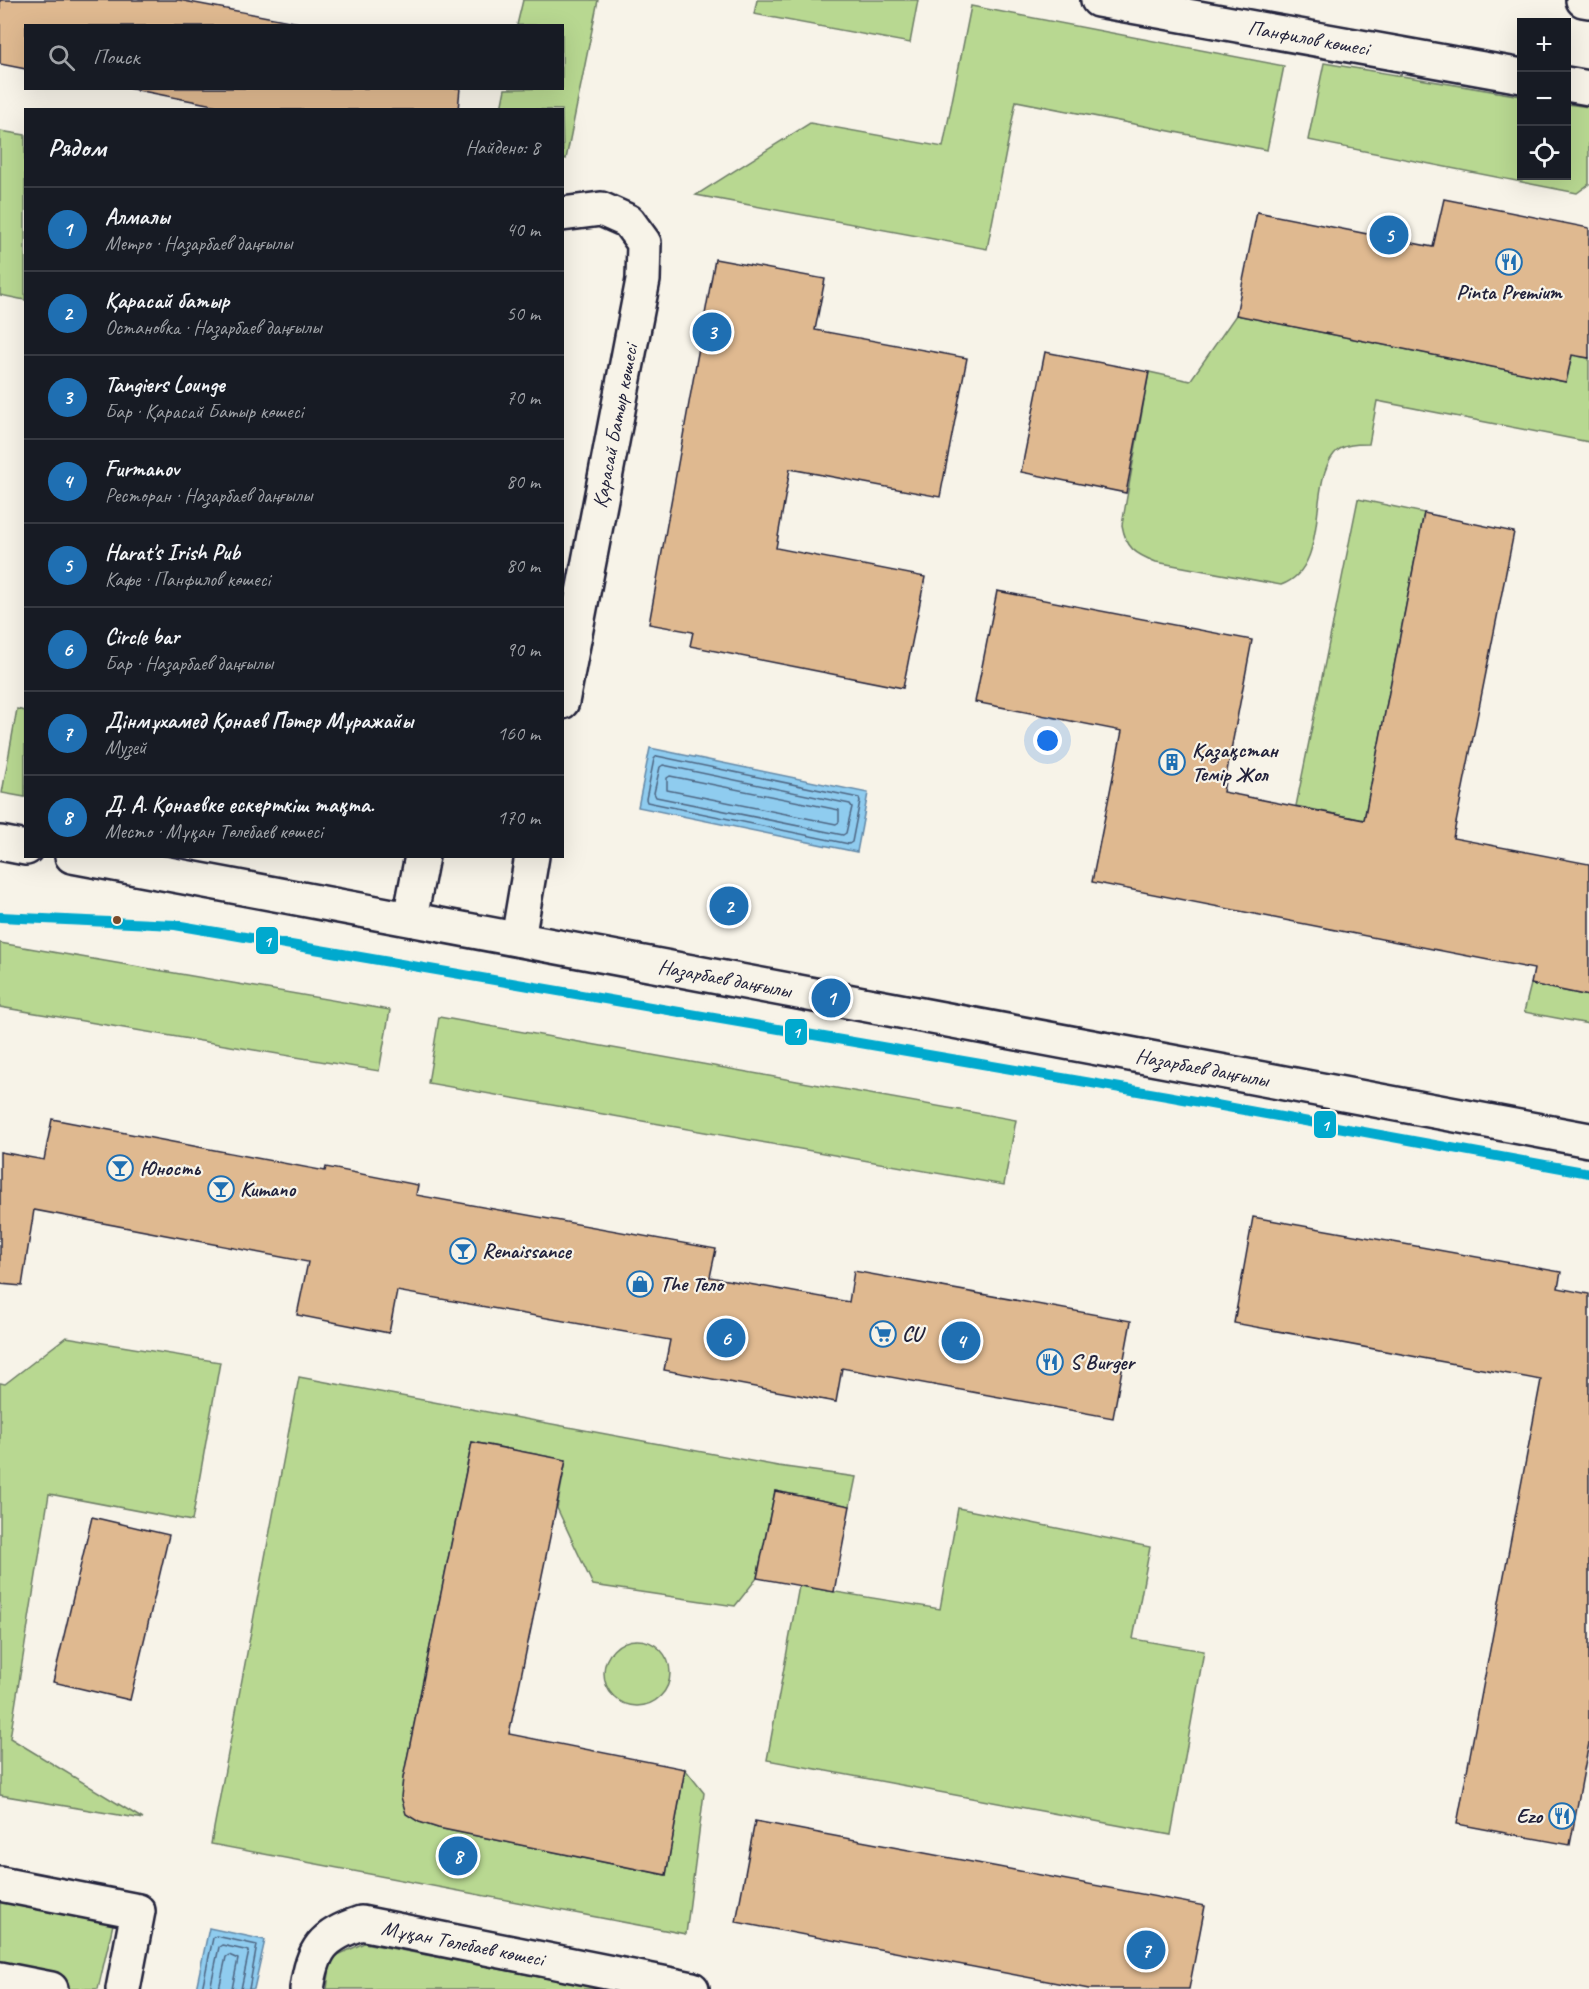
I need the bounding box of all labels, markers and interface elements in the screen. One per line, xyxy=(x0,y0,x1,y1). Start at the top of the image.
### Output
street label: Панфилов көшесі xyxy=(1246,14,1374,62)
map controls xyxy=(1517,18,1571,180)
button: + xyxy=(1517,18,1571,72)
search box xyxy=(24,24,564,90)
icon: search xyxy=(45,41,78,74)
text: Поиск xyxy=(93,43,139,71)
button: − xyxy=(1517,72,1571,126)
button: locate xyxy=(1517,126,1571,180)
text: Рядом xyxy=(48,131,106,164)
text: Найдено: 8 xyxy=(465,135,540,160)
text: Алмалы xyxy=(105,203,170,231)
pin: 5 xyxy=(1370,212,1408,258)
text: 1 xyxy=(63,217,72,242)
text: 40 m xyxy=(506,217,540,242)
text: Метро · Назарбаев даңғылы xyxy=(105,231,292,256)
restaurant icon: Pinta Premium xyxy=(1494,247,1524,277)
place label: Pinta Premium xyxy=(1456,279,1563,305)
text: Қарасай батыр xyxy=(105,287,229,315)
text: 2 xyxy=(63,301,72,326)
text: 50 m xyxy=(506,301,540,326)
pin: 3 xyxy=(692,310,732,354)
text: Остановка · Назарбаев даңғылы xyxy=(105,315,321,340)
street label: Қарасай Батыр көшесі xyxy=(586,339,644,510)
text: Tangiers Lounge xyxy=(105,371,225,399)
text: 3 xyxy=(63,385,72,410)
text: 70 m xyxy=(506,385,540,410)
text: Бар · Қарасай Батыр көшесі xyxy=(105,399,303,424)
text: Furmanov xyxy=(105,455,179,483)
text: 4 xyxy=(63,469,72,494)
text: 80 m xyxy=(506,469,540,494)
text: Ресторан · Назарбаев даңғылы xyxy=(105,483,312,508)
text: Harat's Irish Pub xyxy=(105,539,240,567)
text: 5 xyxy=(63,553,72,578)
text: 80 m xyxy=(506,553,540,578)
text: Кафе · Панфилов көшесі xyxy=(105,567,270,592)
text: Circle bar xyxy=(105,623,179,651)
text: 6 xyxy=(63,637,72,662)
text: 90 m xyxy=(506,637,540,662)
text: Бар · Назарбаев даңғылы xyxy=(105,651,273,676)
text: Дінмұхамед Қонаев Пәтер Мұражайы xyxy=(105,707,413,735)
text: 7 xyxy=(63,721,72,746)
text: 160 m xyxy=(497,721,540,746)
your location xyxy=(1033,726,1062,755)
text: Музей xyxy=(105,735,146,760)
place label: Қазақстан Темір Жол xyxy=(1192,737,1279,787)
building icon: Қазақстан Темір Жол xyxy=(1157,747,1187,777)
text: Д. А. Қонаевке ескерткіш тақта. xyxy=(105,791,374,819)
text: 8 xyxy=(63,805,72,830)
text: 170 m xyxy=(497,805,540,830)
text: Место · Мұқан Төлебаев көшесі xyxy=(105,819,323,844)
pin: 2 xyxy=(710,884,748,928)
unlabelled marker xyxy=(111,914,123,926)
line badge: 1 xyxy=(255,926,279,955)
text: 1 xyxy=(263,932,272,952)
street label: Назарбаев даңғылы xyxy=(656,953,795,1004)
pin: 1 xyxy=(812,976,850,1020)
line badge: 1 xyxy=(784,1018,808,1046)
text: 1 xyxy=(792,1023,801,1043)
street label: Назарбаев даңғылы xyxy=(1134,1042,1273,1093)
line badge: 1 xyxy=(1313,1110,1337,1139)
text: 1 xyxy=(1321,1116,1330,1136)
bar icon: Юность xyxy=(105,1153,135,1183)
place label: Юность xyxy=(140,1155,202,1181)
bar icon: Kumano xyxy=(206,1174,236,1204)
place label: Kumano xyxy=(240,1176,296,1202)
bar icon: Renaissance xyxy=(448,1236,478,1266)
place label: Renaissance xyxy=(482,1238,573,1264)
shop icon: The Тело xyxy=(625,1269,655,1299)
place label: The Тело xyxy=(660,1271,726,1297)
pin: 6 xyxy=(706,1316,746,1360)
pin: 4 xyxy=(942,1318,980,1364)
supermarket icon: CU xyxy=(868,1319,898,1349)
place label: CU xyxy=(902,1321,927,1347)
restaurant icon: S Burger xyxy=(1035,1347,1065,1377)
place label: S Burger xyxy=(1070,1349,1136,1375)
restaurant icon: Ezo xyxy=(1547,1801,1577,1831)
place label: Ezo xyxy=(1516,1803,1543,1829)
pin: 8 xyxy=(438,1834,478,1878)
street label: Мұқан Төлебаев көшесі xyxy=(379,1914,549,1973)
pin: 7 xyxy=(1126,1928,1166,1972)

